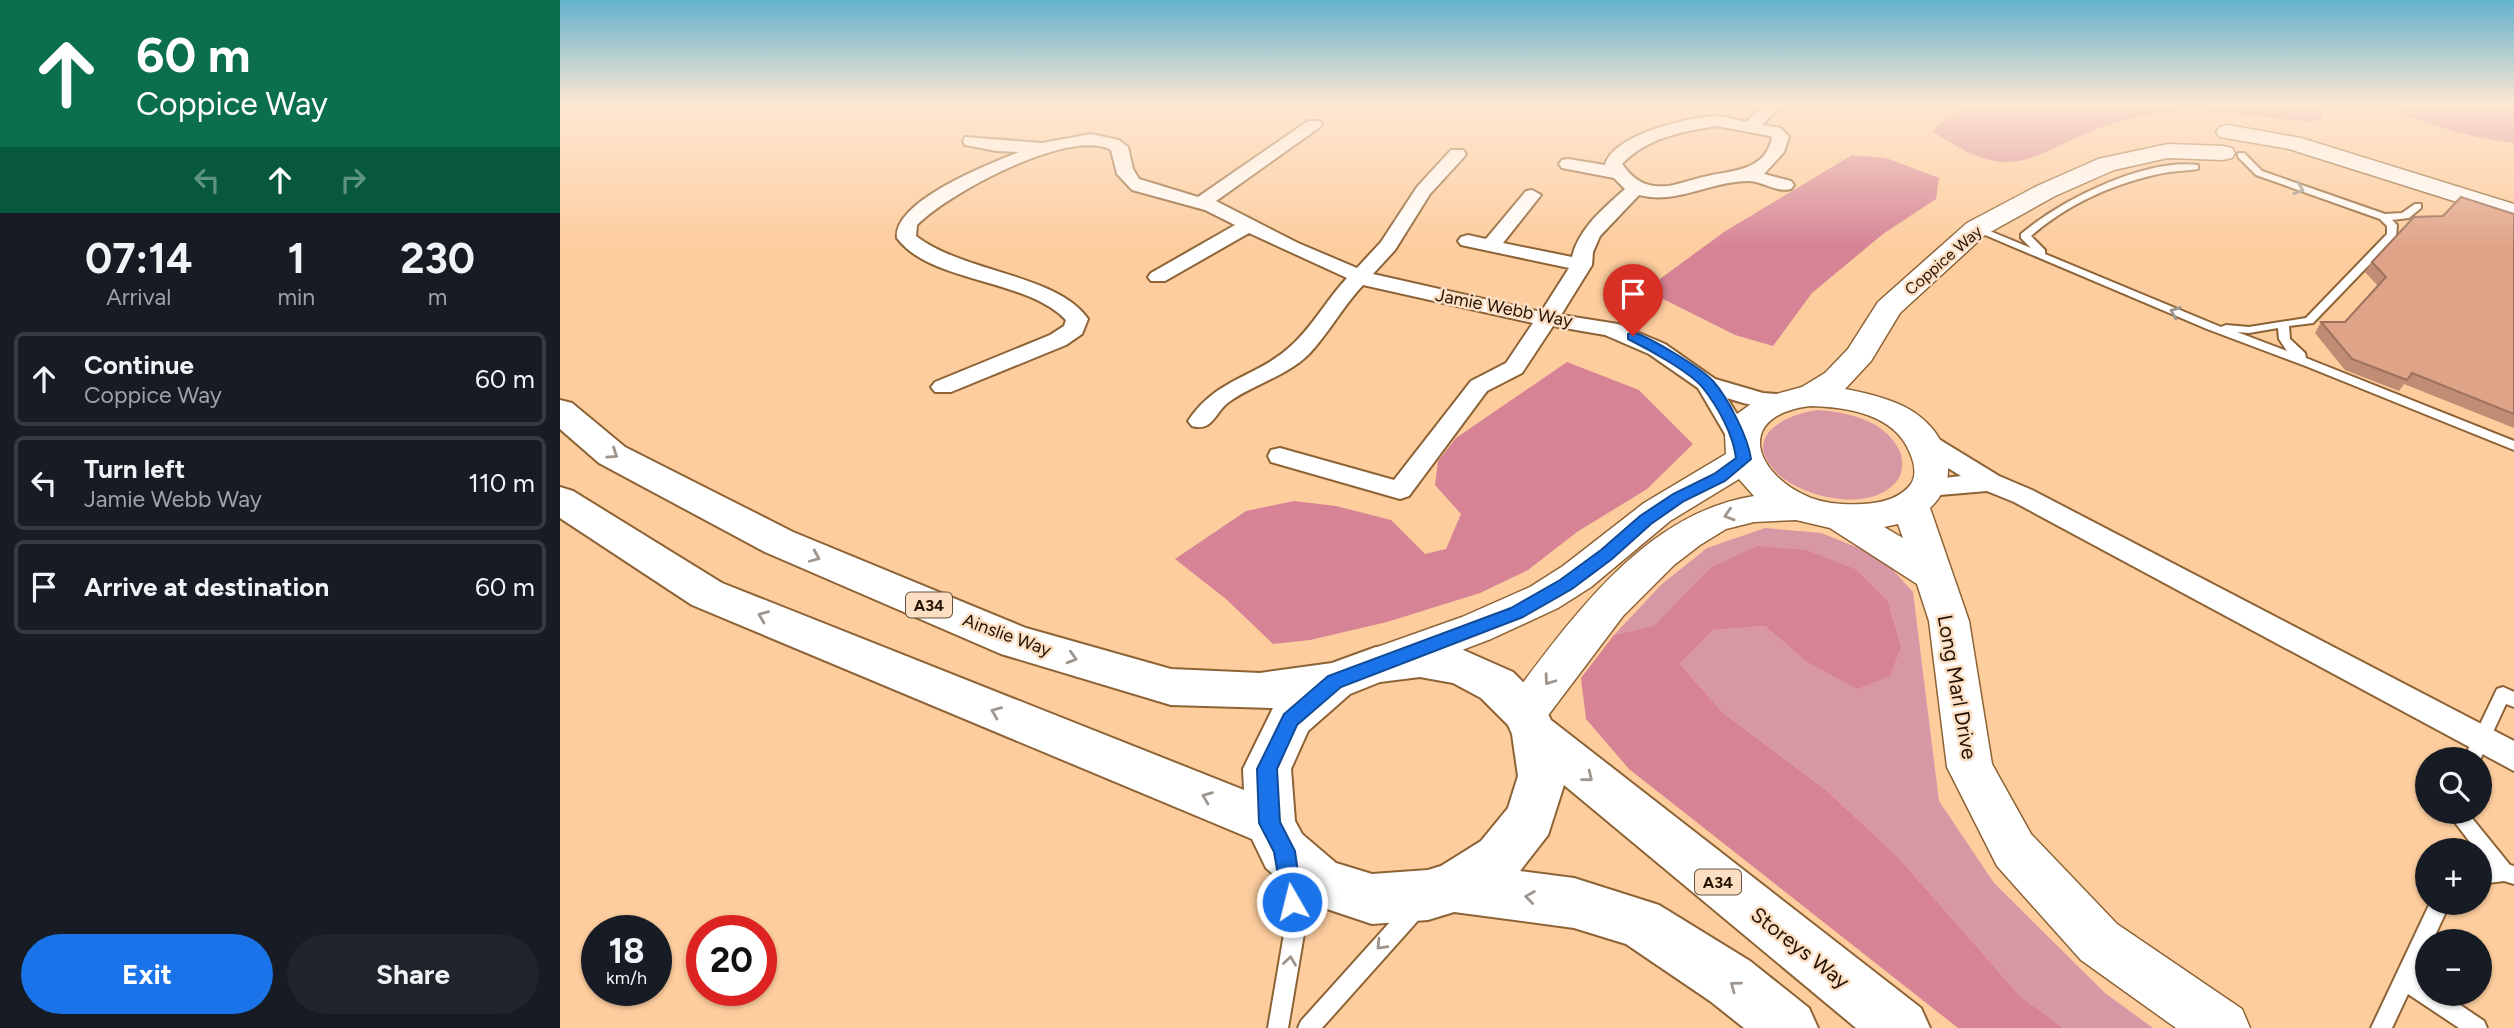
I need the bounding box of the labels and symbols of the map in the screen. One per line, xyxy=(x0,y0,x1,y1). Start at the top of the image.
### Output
one-way arrow xyxy=(2293,181,2305,195)
street label: Coppice Way xyxy=(1901,221,1986,299)
pin xyxy=(1603,264,1663,336)
street label: Jamie Webb Way xyxy=(1434,284,1575,332)
one-way arrow xyxy=(2170,306,2182,320)
one-way arrow xyxy=(605,446,618,458)
one-way arrow xyxy=(1724,506,1736,521)
one-way arrow xyxy=(808,549,820,563)
road number: A34 xyxy=(906,592,952,618)
street label: Ainslie Way xyxy=(960,609,1055,661)
one-way arrow xyxy=(757,611,769,625)
street label: Long Marl Drive xyxy=(1932,613,1983,761)
one-way arrow xyxy=(1066,650,1078,665)
one-way arrow xyxy=(1545,672,1557,685)
one-way arrow xyxy=(990,707,1002,721)
one-way arrow xyxy=(1581,769,1593,782)
one-way arrow xyxy=(1201,792,1213,806)
position arrow xyxy=(1255,865,1329,939)
road number: A34 xyxy=(1695,870,1741,894)
one-way arrow xyxy=(1524,889,1536,904)
street label: Storeys Way xyxy=(1746,901,1855,994)
speed limit sign: 20 xyxy=(686,915,777,1006)
one-way arrow xyxy=(1377,937,1390,950)
one-way arrow xyxy=(1282,955,1297,967)
one-way arrow xyxy=(1731,981,1743,994)

